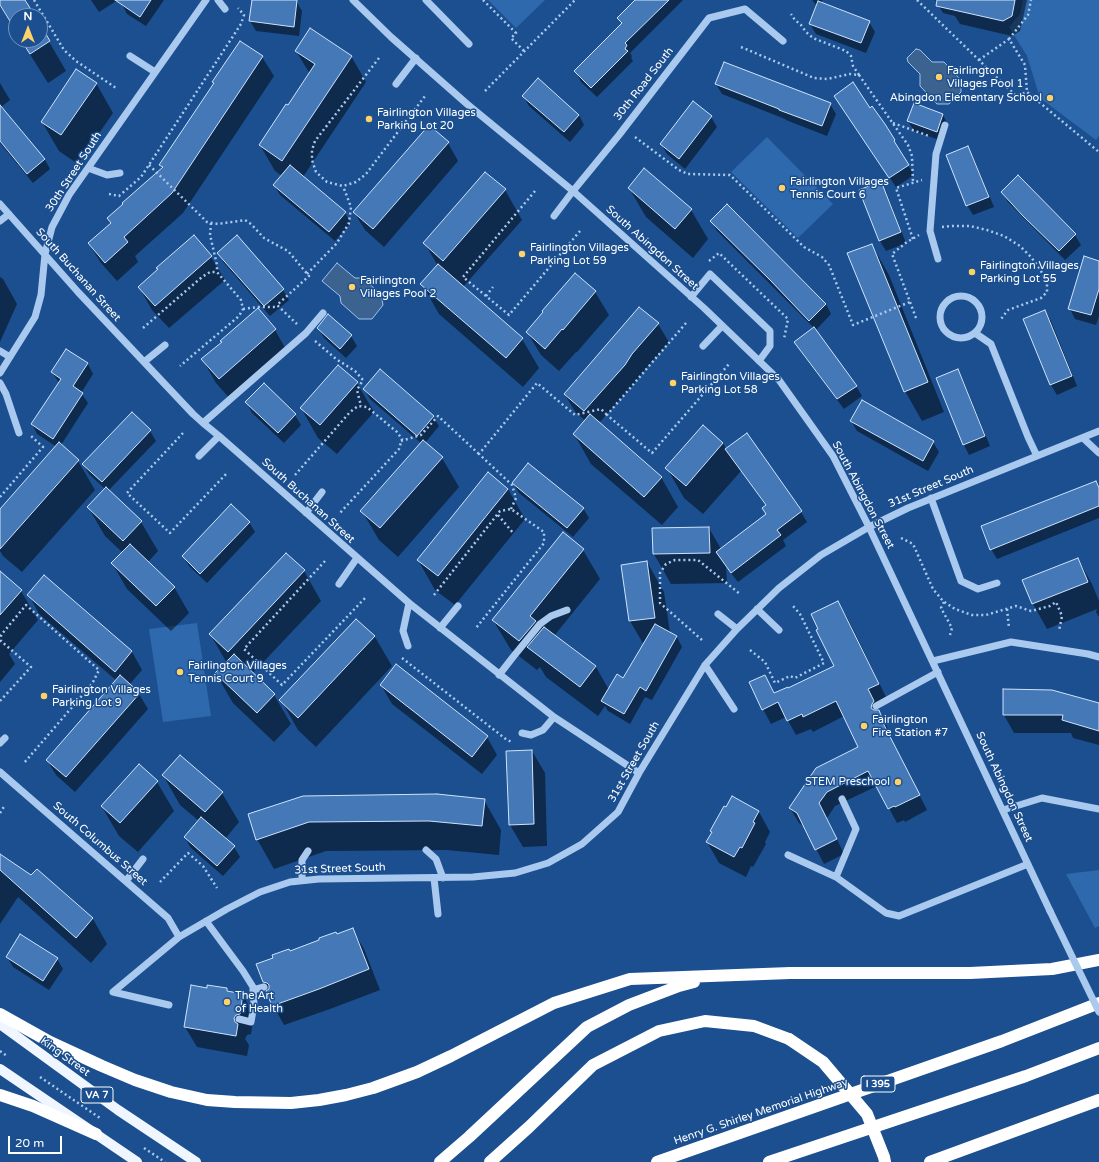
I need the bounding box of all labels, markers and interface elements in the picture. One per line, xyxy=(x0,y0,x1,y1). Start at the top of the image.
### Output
north arrow xyxy=(8,8,48,48)
text: N xyxy=(24,10,32,23)
street label: 30th Road South xyxy=(611,45,677,123)
place label: Fairlington Villages Pool 1 xyxy=(947,64,1023,90)
marker: Fairlington Villages Pool 1 xyxy=(934,72,944,82)
place label: Abingdon Elementary School xyxy=(890,91,1042,105)
marker: Abingdon Elementary School xyxy=(1045,93,1055,103)
place label: Fairlington Villages Parking Lot 20 xyxy=(377,106,476,132)
marker: Fairlington Villages Parking Lot 20 xyxy=(364,114,374,124)
street label: 30th Street South xyxy=(43,129,105,215)
place label: Fairlington Villages Tennis Court 6 xyxy=(790,175,889,201)
marker: Fairlington Villages Tennis Court 6 xyxy=(777,183,787,193)
street label: South Abingdon Street xyxy=(603,203,701,293)
street label: South Buchanan Street xyxy=(33,226,123,324)
place label: Fairlington Villages Parking Lot 59 xyxy=(530,241,629,267)
marker: Fairlington Villages Parking Lot 59 xyxy=(517,249,527,259)
place label: Fairlington Villages Parking Lot 55 xyxy=(980,259,1079,285)
marker: Fairlington Villages Parking Lot 55 xyxy=(967,267,977,277)
place label: Fairlington Villages Pool 2 xyxy=(360,274,436,300)
marker: Fairlington Villages Pool 2 xyxy=(347,282,357,292)
place label: Fairlington Villages Parking Lot 58 xyxy=(681,370,780,396)
marker: Fairlington Villages Parking Lot 58 xyxy=(668,378,678,388)
street label: South Abingdon Street xyxy=(829,439,897,551)
street label: South Buchanan Street xyxy=(259,456,357,546)
street label: 31st Street South xyxy=(886,463,976,511)
place label: Fairlington Villages Tennis Court 9 xyxy=(188,659,287,685)
marker: Fairlington Villages Tennis Court 9 xyxy=(175,667,185,677)
place label: Fairlington Villages Parking Lot 9 xyxy=(52,683,151,709)
marker: Fairlington Villages Parking Lot 9 xyxy=(39,691,49,701)
place label: Fairlington Fire Station #7 xyxy=(872,713,948,739)
street label: 31st Street South xyxy=(605,719,663,805)
marker: Fairlington Fire Station #7 xyxy=(859,721,869,731)
street label: South Abingdon Street xyxy=(973,730,1035,844)
place label: STEM Preschool xyxy=(805,775,890,789)
marker: STEM Preschool xyxy=(893,777,903,787)
street label: South Columbus Street xyxy=(50,799,150,889)
street label: 31st Street South xyxy=(294,861,386,877)
place label: The Art of Health xyxy=(235,989,283,1015)
marker: The Art of Health xyxy=(222,997,232,1007)
street label: King Street xyxy=(38,1035,92,1079)
street label: Henry G. Shirley Memorial Highway xyxy=(672,1076,850,1148)
road number: I 395 xyxy=(861,1076,895,1092)
road number: VA 7 xyxy=(81,1087,113,1103)
scale bar xyxy=(10,1128,64,1154)
text: 20 m xyxy=(15,1136,44,1150)

